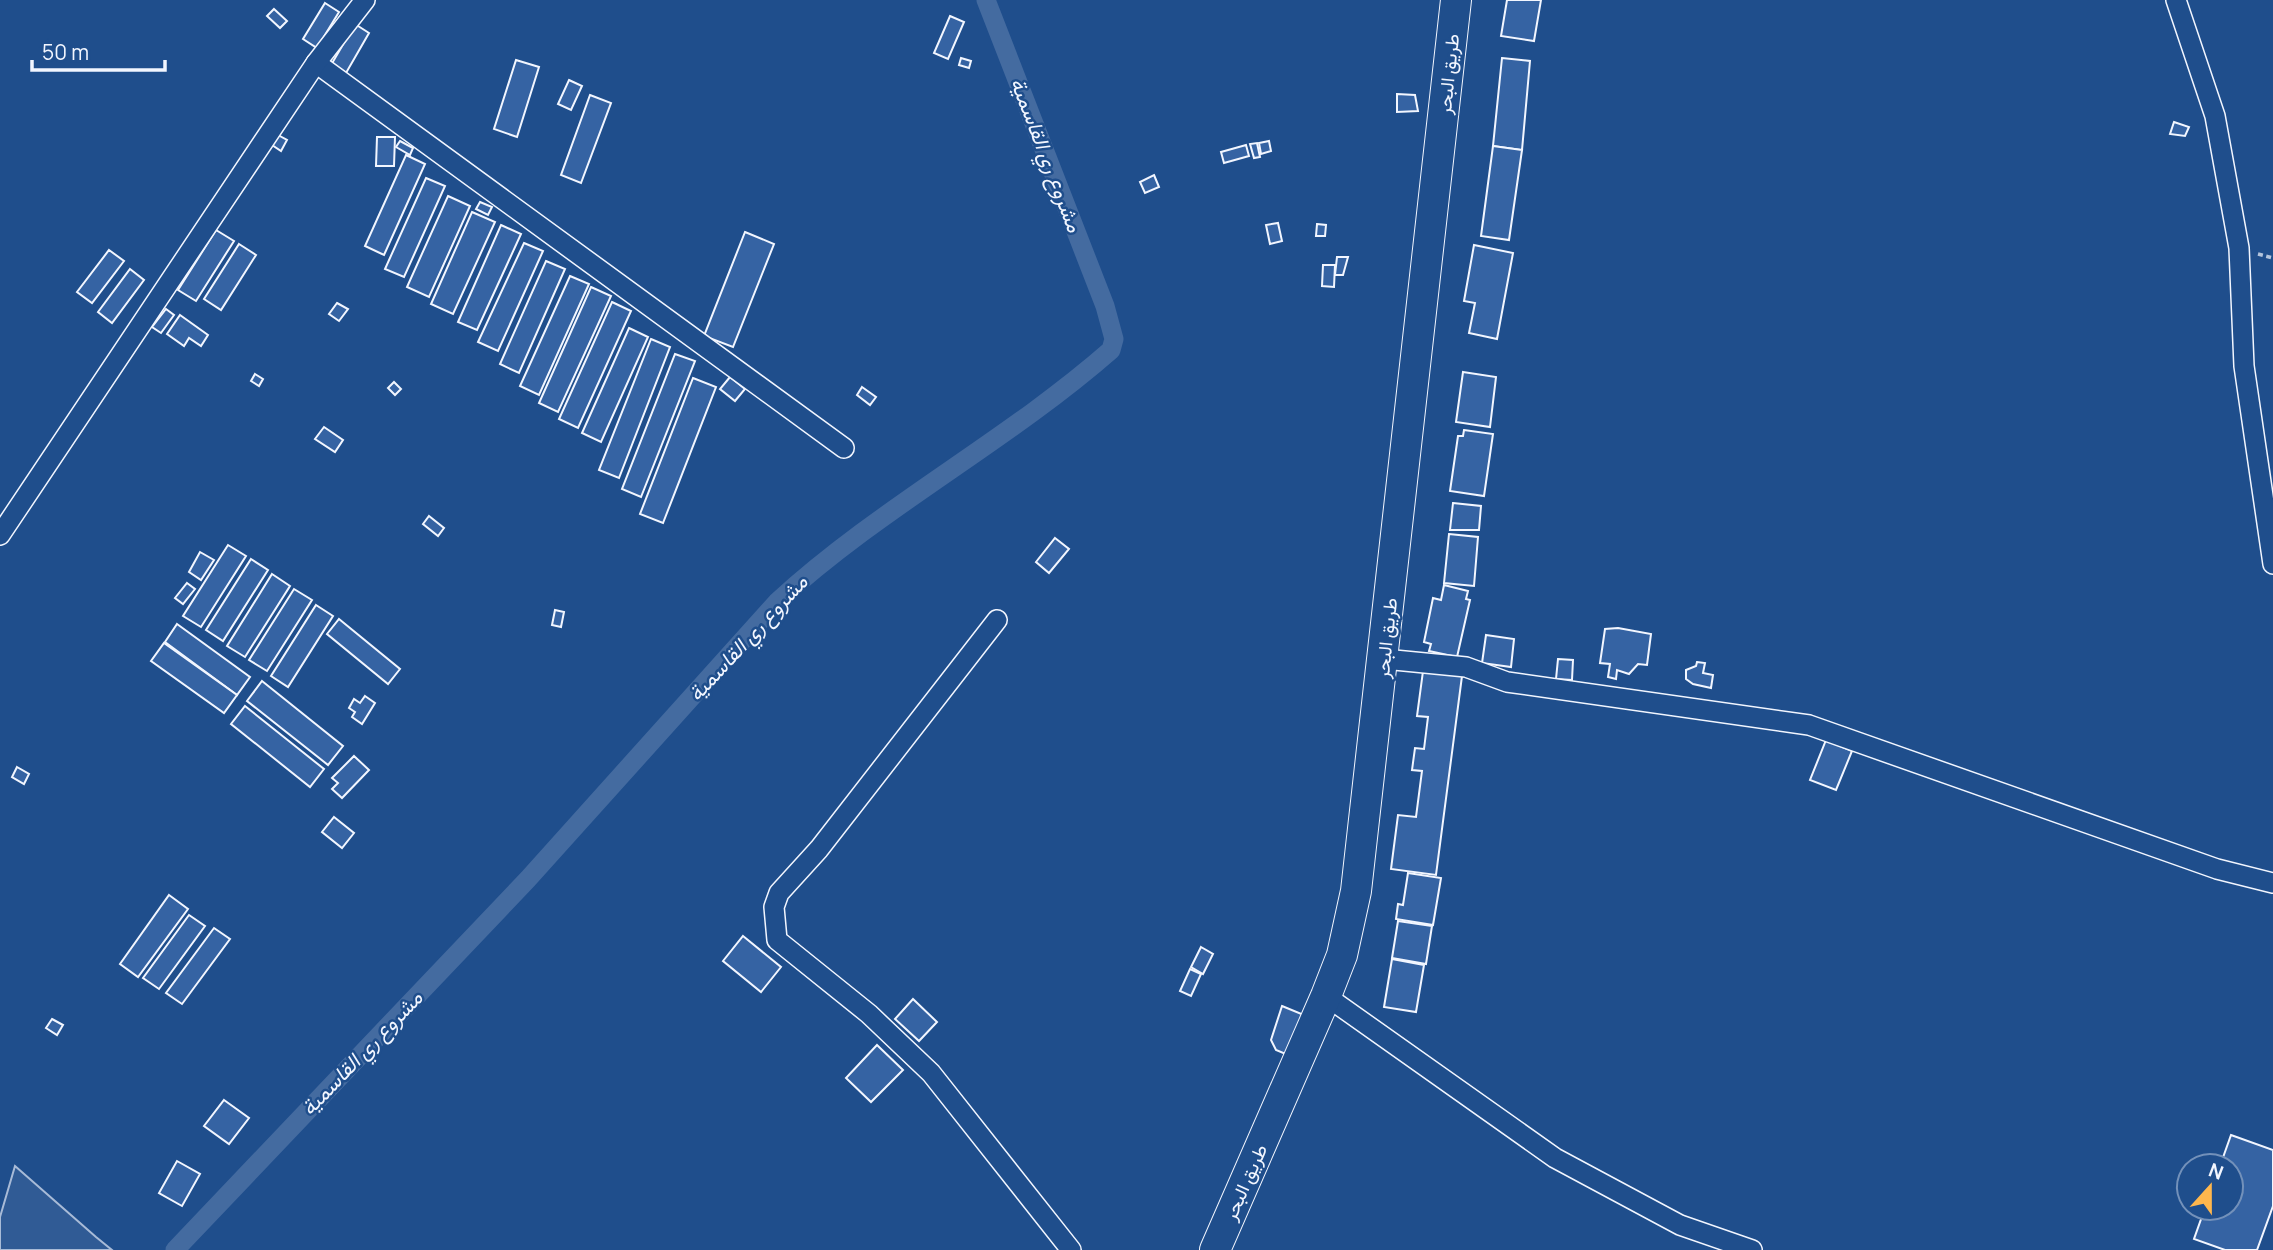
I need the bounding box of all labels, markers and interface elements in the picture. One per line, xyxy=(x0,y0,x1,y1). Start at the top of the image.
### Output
scale bar xyxy=(32,28,164,72)
street label: طريق البحر xyxy=(1431,32,1465,117)
text: 50 m xyxy=(42,38,89,66)
water label: مشروع ري القاسمية xyxy=(1001,73,1090,238)
water label: مشروع ري القاسمية xyxy=(681,567,817,709)
street label: طريق البحر xyxy=(1369,596,1403,681)
water label: مشروع ري القاسمية xyxy=(294,983,432,1124)
street label: طريق البحر xyxy=(1216,1140,1273,1225)
north arrow xyxy=(2175,1152,2245,1222)
text: N xyxy=(2205,1157,2227,1186)

